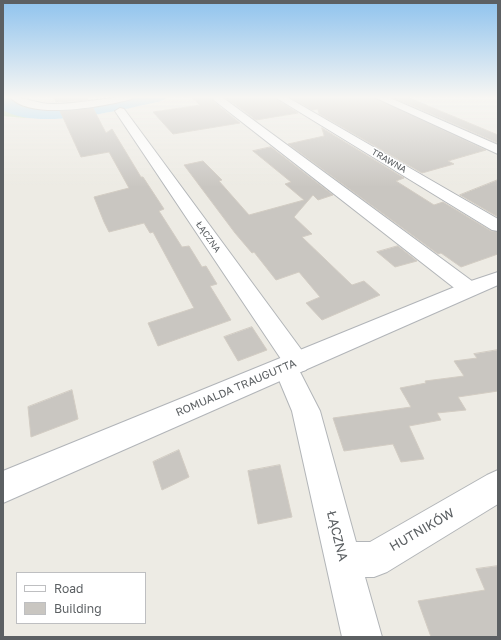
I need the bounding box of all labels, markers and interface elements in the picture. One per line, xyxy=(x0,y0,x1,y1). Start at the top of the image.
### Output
street label: TRAWNA xyxy=(370,147,408,175)
street label: ŁĄCZNA xyxy=(193,219,223,255)
street label: ROMUALDA TRAUGUTTA xyxy=(174,357,298,419)
street label: HUTNIKÓW xyxy=(387,505,457,555)
street label: ŁĄCZNA xyxy=(323,509,351,563)
legend xyxy=(16,572,146,624)
text: Road xyxy=(54,581,83,596)
text: Building xyxy=(54,601,102,616)

